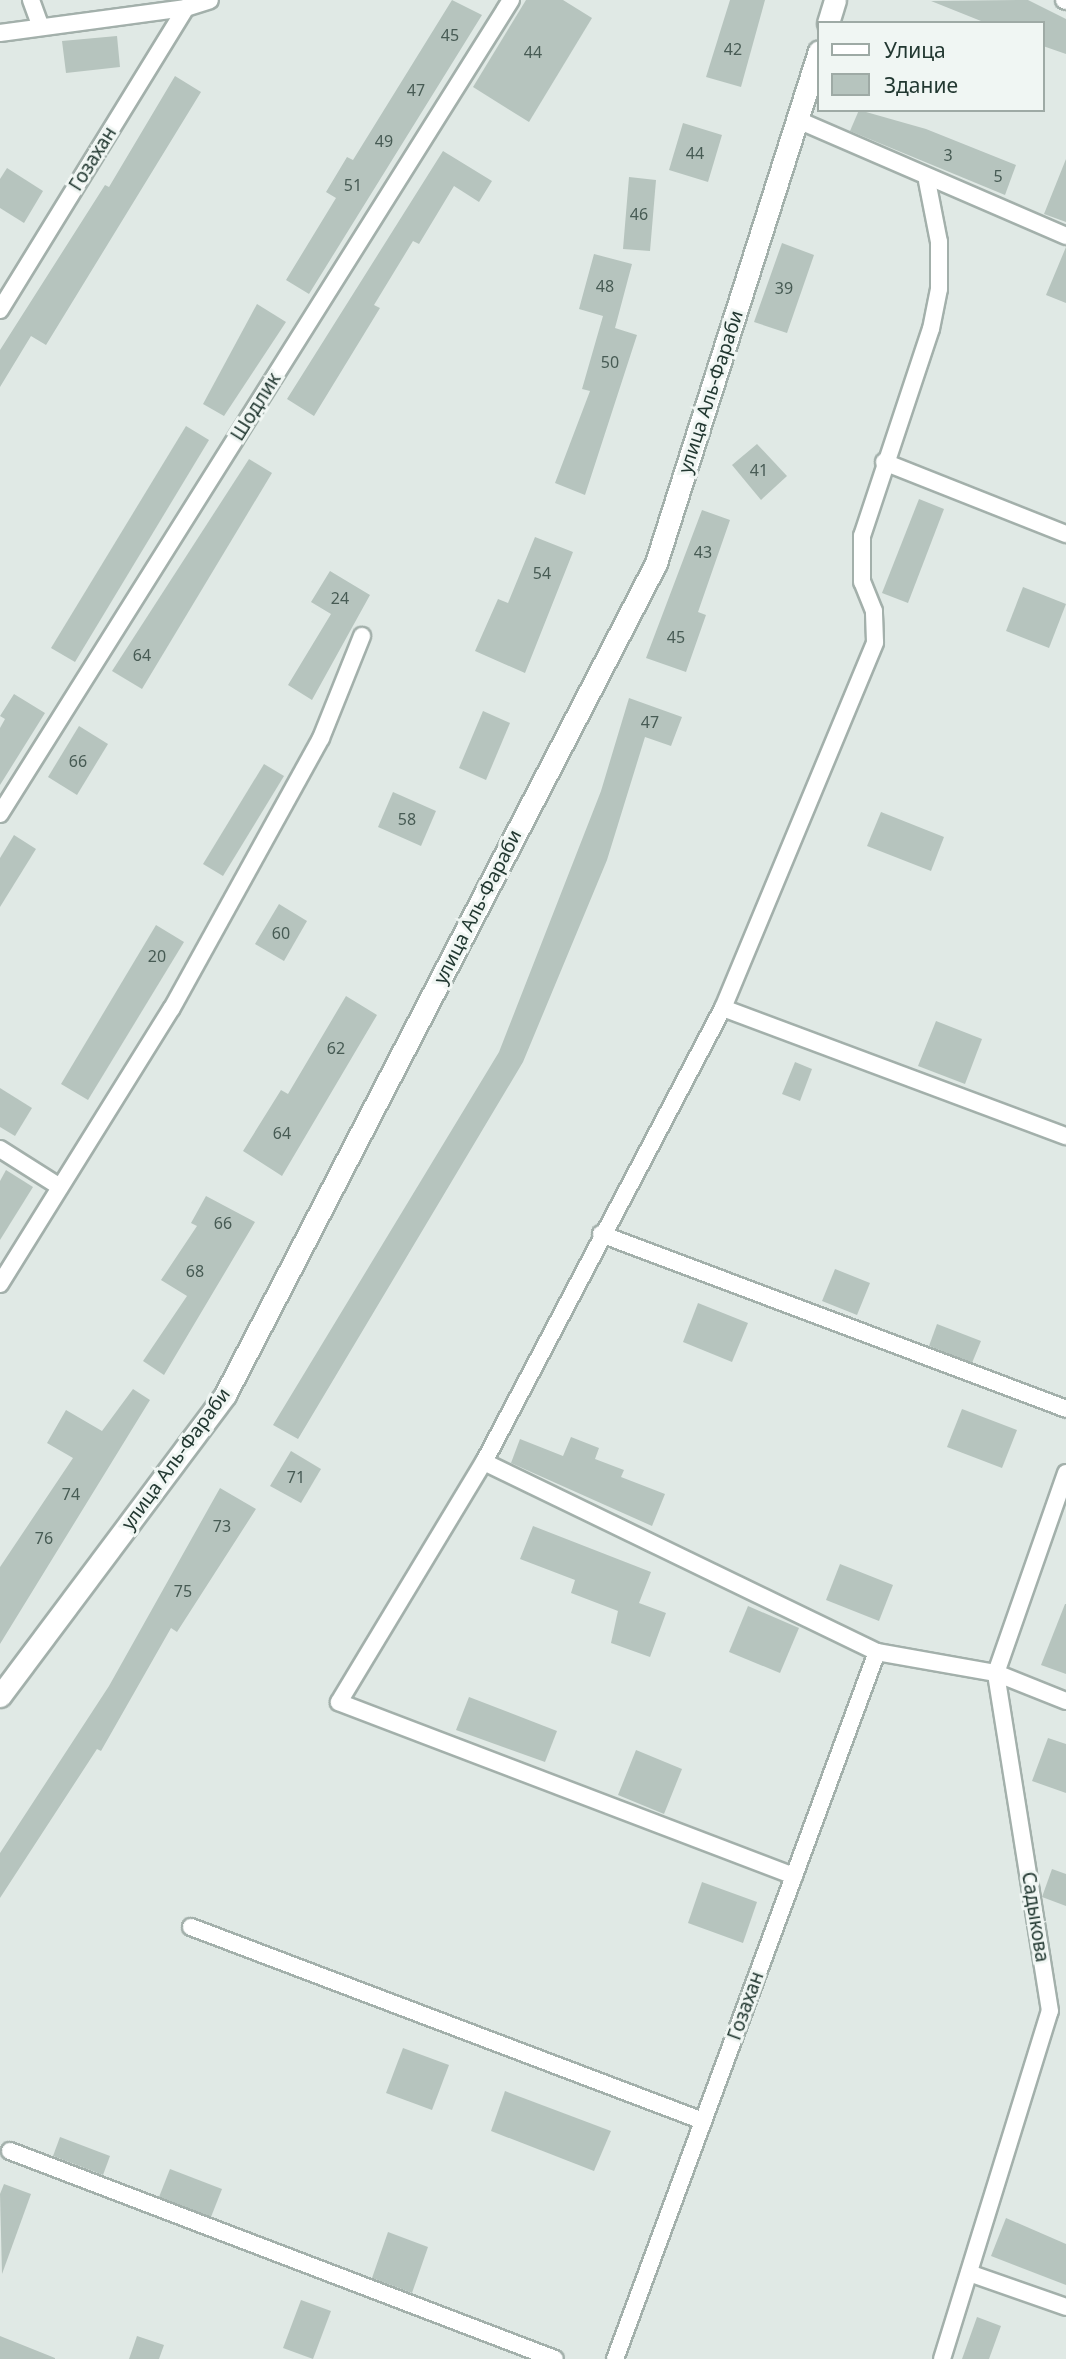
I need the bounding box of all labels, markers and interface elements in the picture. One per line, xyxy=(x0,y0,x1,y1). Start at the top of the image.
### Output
legend xyxy=(818,21,1045,112)
house number: 45 xyxy=(441,25,459,45)
text: Улица xyxy=(884,36,946,64)
house number: 42 xyxy=(724,39,742,59)
house number: 44 xyxy=(524,42,542,62)
text: Здание xyxy=(884,71,958,99)
house number: 47 xyxy=(407,80,425,100)
street label: Гозахан xyxy=(64,123,122,195)
house number: 49 xyxy=(375,131,393,151)
house number: 44 xyxy=(686,143,704,163)
house number: 3 xyxy=(943,145,953,165)
house number: 5 xyxy=(993,166,1003,186)
house number: 51 xyxy=(344,175,362,195)
house number: 46 xyxy=(630,204,648,224)
house number: 48 xyxy=(596,276,614,296)
house number: 39 xyxy=(775,278,793,298)
street label: улица Аль-Фараби xyxy=(674,308,748,476)
house number: 50 xyxy=(601,352,619,372)
street label: Шодлик xyxy=(226,369,286,445)
house number: 41 xyxy=(750,460,768,480)
house number: 43 xyxy=(694,542,712,562)
house number: 54 xyxy=(533,563,551,583)
house number: 24 xyxy=(331,588,349,608)
house number: 45 xyxy=(667,627,685,647)
house number: 64 xyxy=(133,645,151,665)
house number: 47 xyxy=(641,712,659,732)
house number: 66 xyxy=(69,751,87,771)
house number: 58 xyxy=(398,809,416,829)
street label: улица Аль-Фараби xyxy=(429,826,527,988)
house number: 60 xyxy=(272,923,290,943)
house number: 20 xyxy=(148,946,166,966)
house number: 62 xyxy=(327,1038,345,1058)
house number: 64 xyxy=(273,1123,291,1143)
house number: 66 xyxy=(214,1213,232,1233)
house number: 68 xyxy=(186,1261,204,1281)
street label: улица Аль-Фараби xyxy=(117,1384,235,1534)
house number: 71 xyxy=(287,1467,305,1487)
house number: 74 xyxy=(62,1484,80,1504)
house number: 73 xyxy=(213,1516,231,1536)
house number: 76 xyxy=(35,1528,53,1548)
house number: 75 xyxy=(174,1581,192,1601)
street label: Садыкова xyxy=(1017,1870,1053,1964)
street label: Гозахан xyxy=(723,1969,769,2043)

